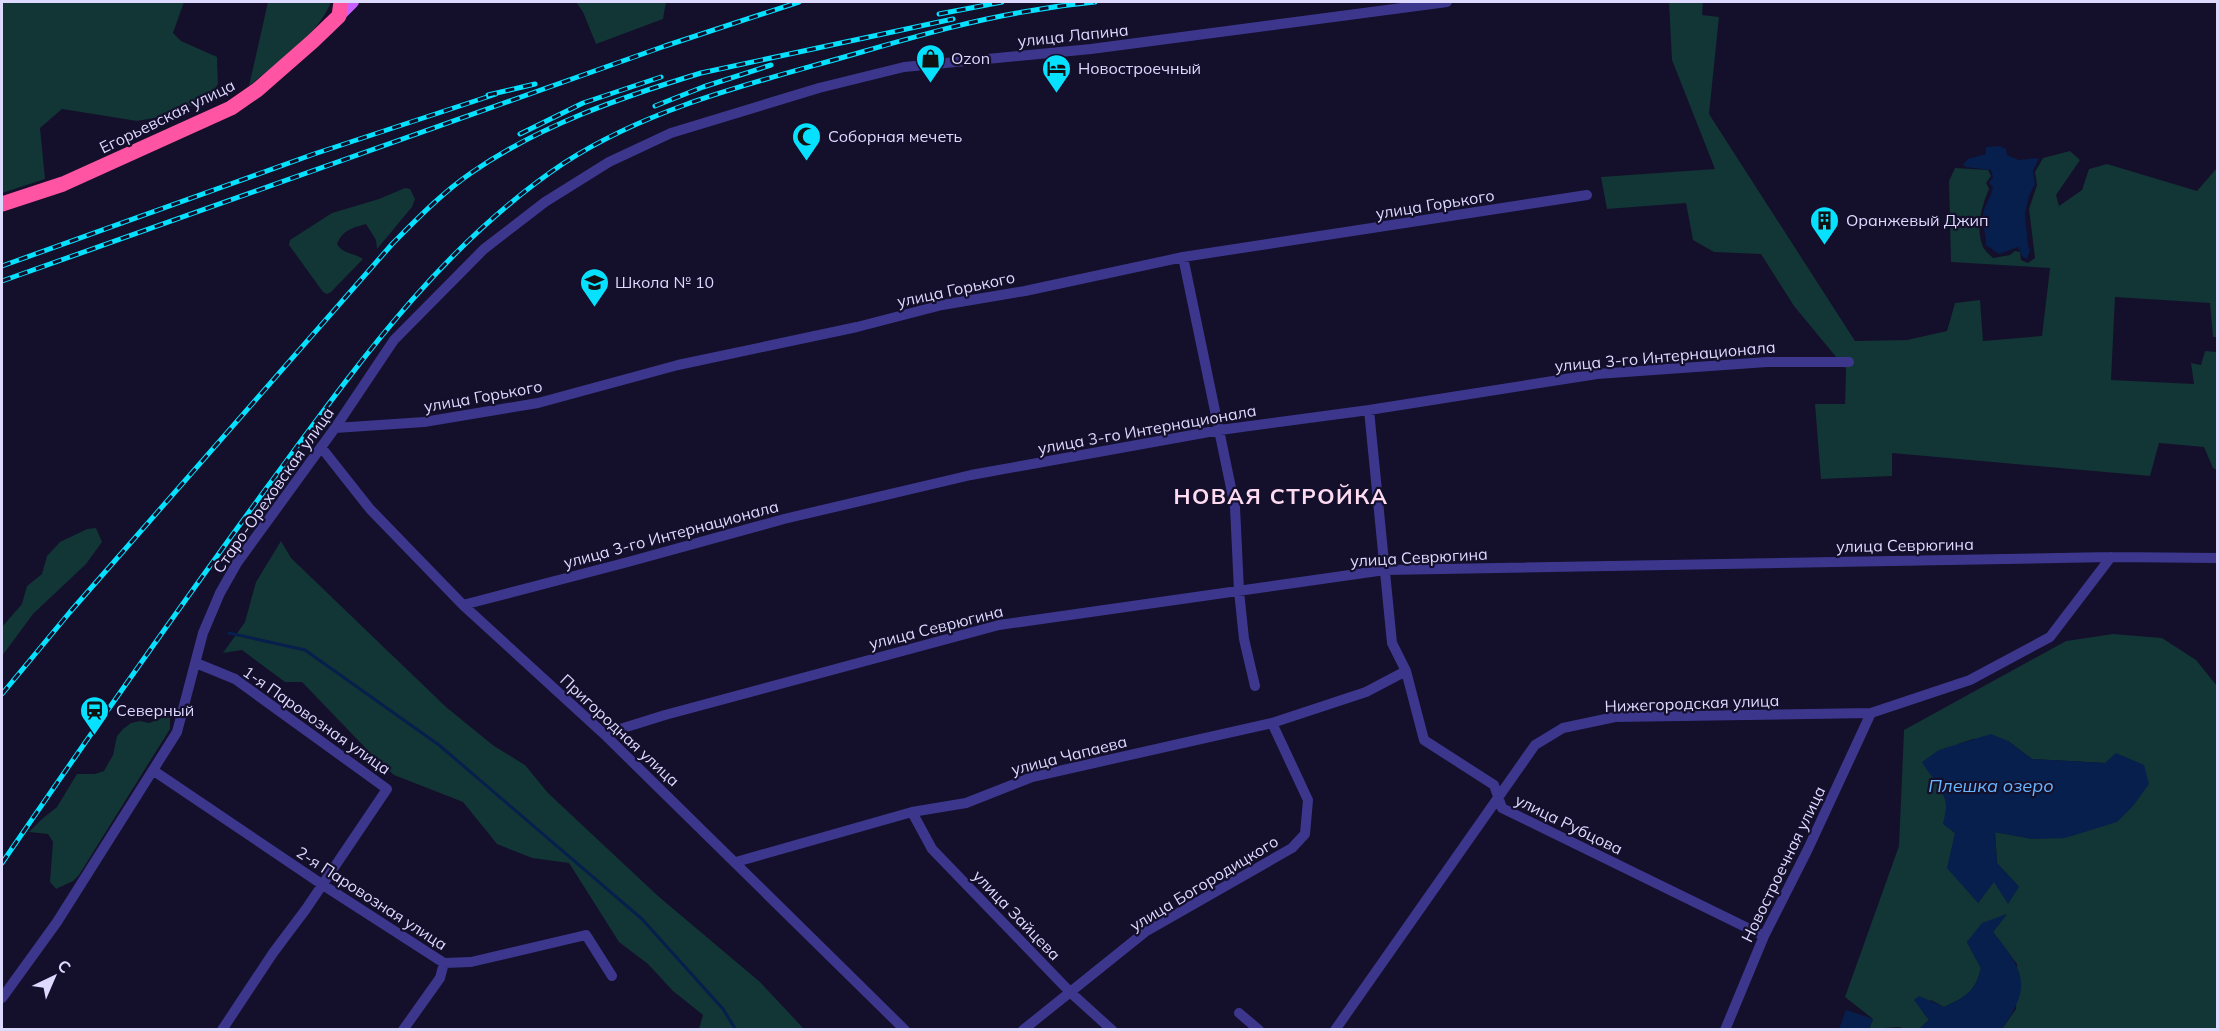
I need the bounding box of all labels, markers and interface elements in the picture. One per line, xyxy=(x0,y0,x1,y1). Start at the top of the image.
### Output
street label: улица Лапина xyxy=(1017,19,1129,51)
shop icon: Ozon xyxy=(914,42,946,84)
place label: Ozon xyxy=(951,48,990,68)
hotel icon: Новостроечный xyxy=(1041,52,1073,94)
place label: Новостроечный xyxy=(1078,58,1201,78)
street label: Егорьевская улица xyxy=(96,75,238,157)
mosque icon: Соборная мечеть xyxy=(791,120,823,162)
place label: Соборная мечеть xyxy=(828,126,963,146)
street label: улица Горького xyxy=(1374,185,1496,223)
building icon: Оранжевый Джип xyxy=(1809,204,1841,246)
place label: Оранжевый Джип xyxy=(1846,210,1989,230)
school or university icon: Школа № 10 xyxy=(578,266,610,308)
street label: улица Горького xyxy=(895,267,1017,311)
place label: Школа № 10 xyxy=(615,272,714,292)
street label: улица 3-го Интернационала xyxy=(1554,336,1776,376)
street label: улица Горького xyxy=(422,376,544,416)
street label: улица 3-го Интернационала xyxy=(1036,400,1258,458)
street label: Старо-Ореховская улица xyxy=(208,403,338,577)
district label: НОВАЯ СТРОЙКА xyxy=(1173,482,1389,510)
street label: улица 3-го Интернационала xyxy=(561,496,781,572)
street label: улица Севрюгина xyxy=(1836,534,1974,556)
street label: улица Севрюгина xyxy=(1350,543,1488,571)
street label: улица Севрюгина xyxy=(867,601,1005,653)
street label: 1-я Паровозная улица xyxy=(239,661,395,779)
street label: Пригородная улица xyxy=(556,670,684,790)
street label: Нижегородская улица xyxy=(1604,690,1780,716)
station icon: Северный xyxy=(79,694,111,736)
place label: Северный xyxy=(116,700,194,720)
street label: улица Чапаева xyxy=(1009,731,1129,779)
water label: Плешка озеро xyxy=(1928,774,2054,797)
street label: Новостроечная улица xyxy=(1737,783,1829,945)
street label: улица Рубцова xyxy=(1512,789,1626,859)
street label: улица Богородицкого xyxy=(1126,831,1282,935)
street label: 2-я Паровозная улица xyxy=(293,842,451,954)
street label: улица Зайцева xyxy=(969,866,1065,964)
north arrow xyxy=(24,947,84,1007)
text: С xyxy=(54,955,75,977)

